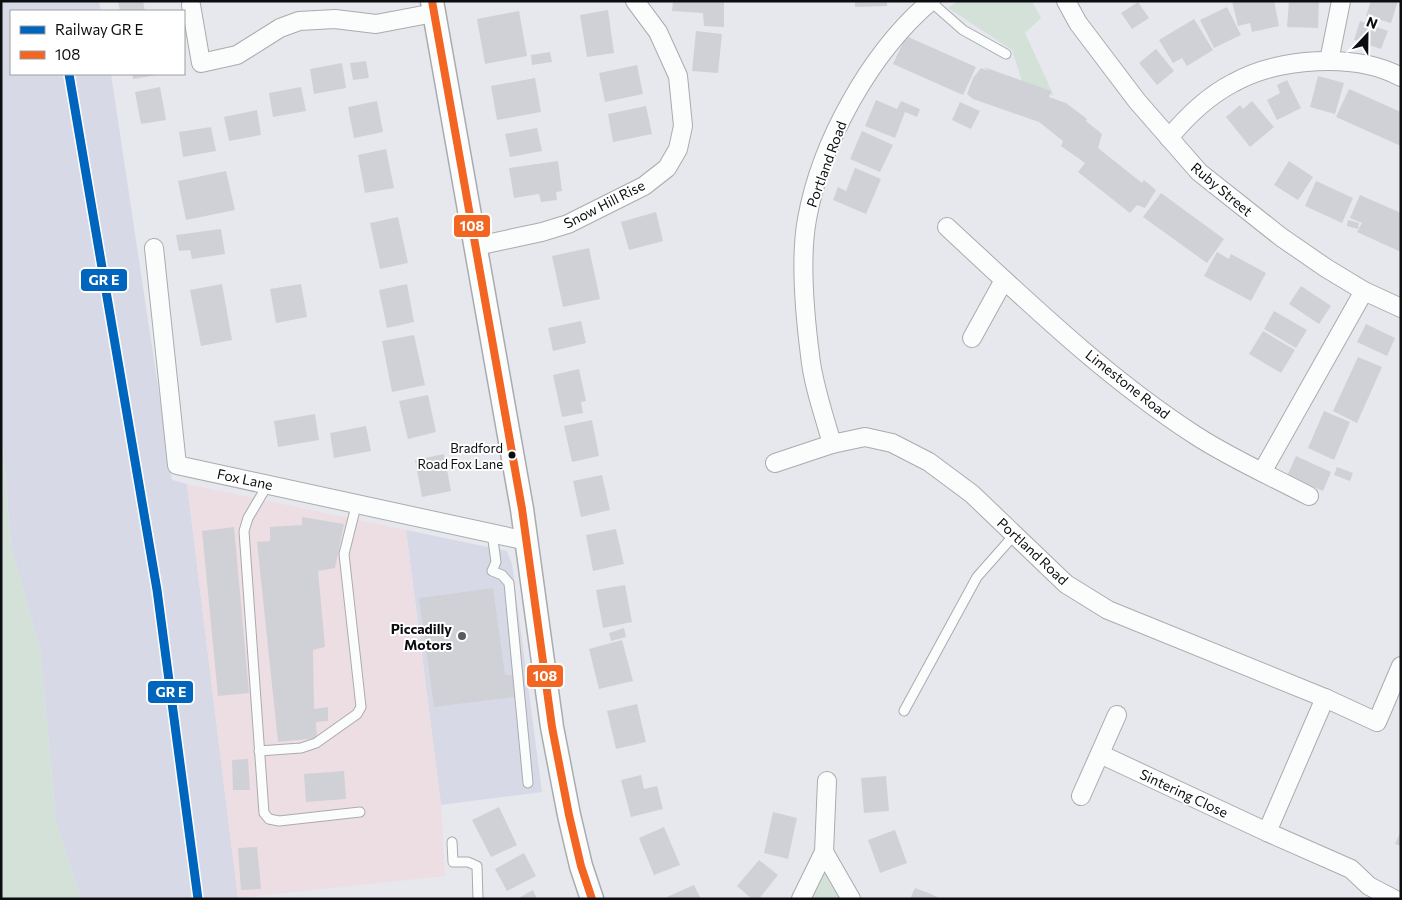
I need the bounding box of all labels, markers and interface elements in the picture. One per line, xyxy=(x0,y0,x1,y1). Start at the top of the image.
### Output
legend xyxy=(10,10,185,75)
north arrow xyxy=(1342,10,1392,60)
text: N xyxy=(1364,13,1380,32)
text: Railway GR E xyxy=(55,20,144,38)
text: 108 xyxy=(55,45,80,63)
street label: Portland Road xyxy=(803,119,849,209)
street label: Ruby Street xyxy=(1188,158,1256,220)
street label: Snow Hill Rise xyxy=(561,176,647,232)
line badge: 108 xyxy=(453,214,491,238)
text: 108 xyxy=(460,217,484,234)
line badge: GR E xyxy=(80,268,128,292)
text: GR E xyxy=(89,271,119,288)
street label: Limestone Road xyxy=(1082,346,1174,422)
place label: Bradford Road Fox Lane xyxy=(418,440,503,472)
marker: Bradford Road Fox Lane xyxy=(507,450,517,460)
street label: Fox Lane xyxy=(216,465,274,493)
street label: Portland Road xyxy=(994,514,1072,588)
place label: Piccadilly Motors xyxy=(391,620,452,653)
marker: Piccadilly Motors xyxy=(456,630,468,642)
line badge: 108 xyxy=(526,664,564,688)
text: 108 xyxy=(533,667,557,684)
line badge: GR E xyxy=(147,680,194,704)
text: GR E xyxy=(156,683,186,700)
street label: Sintering Close xyxy=(1137,765,1231,821)

